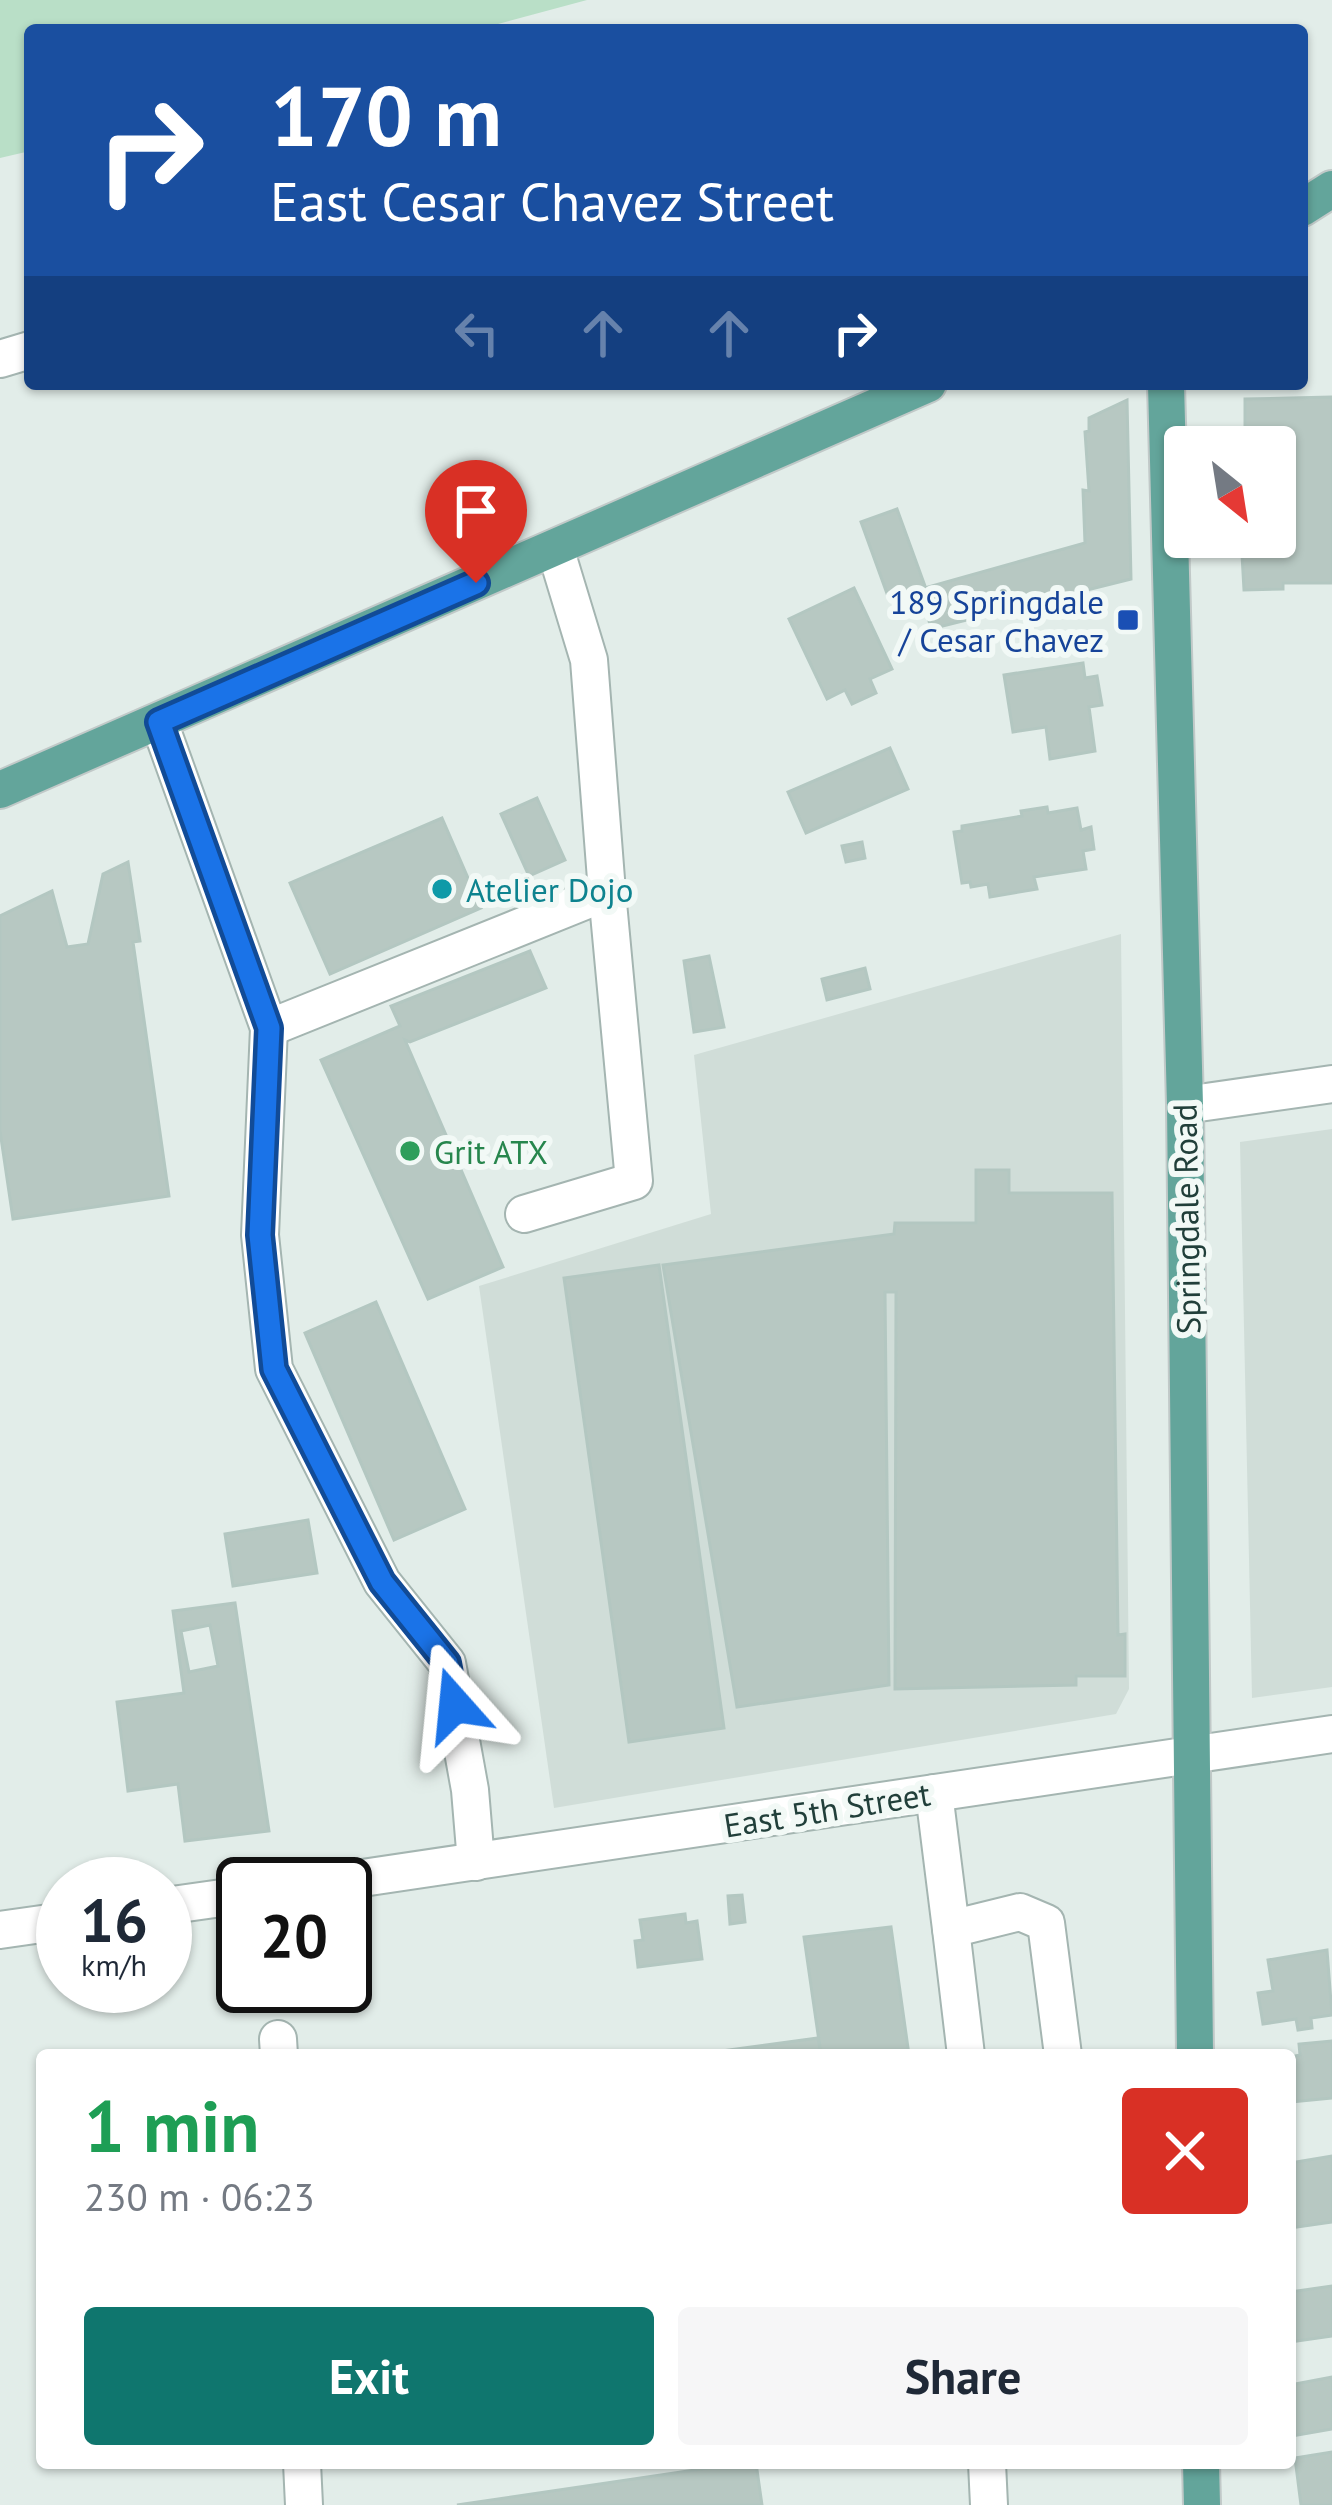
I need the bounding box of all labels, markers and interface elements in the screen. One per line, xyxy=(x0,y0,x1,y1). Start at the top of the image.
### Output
text: 170 m xyxy=(270,60,502,169)
icon: right xyxy=(72,72,228,228)
text: East Cesar Chavez Street xyxy=(270,166,834,236)
icon: left xyxy=(444,300,510,366)
icon: ahead xyxy=(570,300,636,366)
icon: ahead xyxy=(696,300,762,366)
icon: right xyxy=(822,300,888,366)
north arrow xyxy=(1164,426,1296,558)
map controls xyxy=(1164,426,1296,558)
pin xyxy=(425,460,527,583)
icon: arrive xyxy=(443,478,509,544)
place label: 189 Springdale / Cesar Chavez xyxy=(890,580,1104,661)
marker: 189 Springdale / Cesar Chavez xyxy=(1115,607,1141,633)
place label: Atelier Dojo xyxy=(466,868,633,911)
marker: Atelier Dojo xyxy=(429,876,455,902)
street label: Springdale Road xyxy=(1162,1103,1210,1335)
place label: Grit ATX xyxy=(434,1130,548,1173)
marker: Grit ATX xyxy=(397,1138,423,1164)
position arrow xyxy=(392,1642,518,1768)
street label: East 5th Street xyxy=(721,1771,933,1847)
speed limit sign: 20 xyxy=(216,1857,372,2013)
text: 16 xyxy=(80,1881,148,1959)
text: km/h xyxy=(81,1945,147,1984)
text: 1 min xyxy=(84,2079,260,2172)
button: close xyxy=(1122,2088,1248,2214)
text: 230 m · 06:23 xyxy=(84,2171,315,2222)
button: Exit xyxy=(84,2307,654,2445)
button: Share xyxy=(678,2307,1248,2445)

